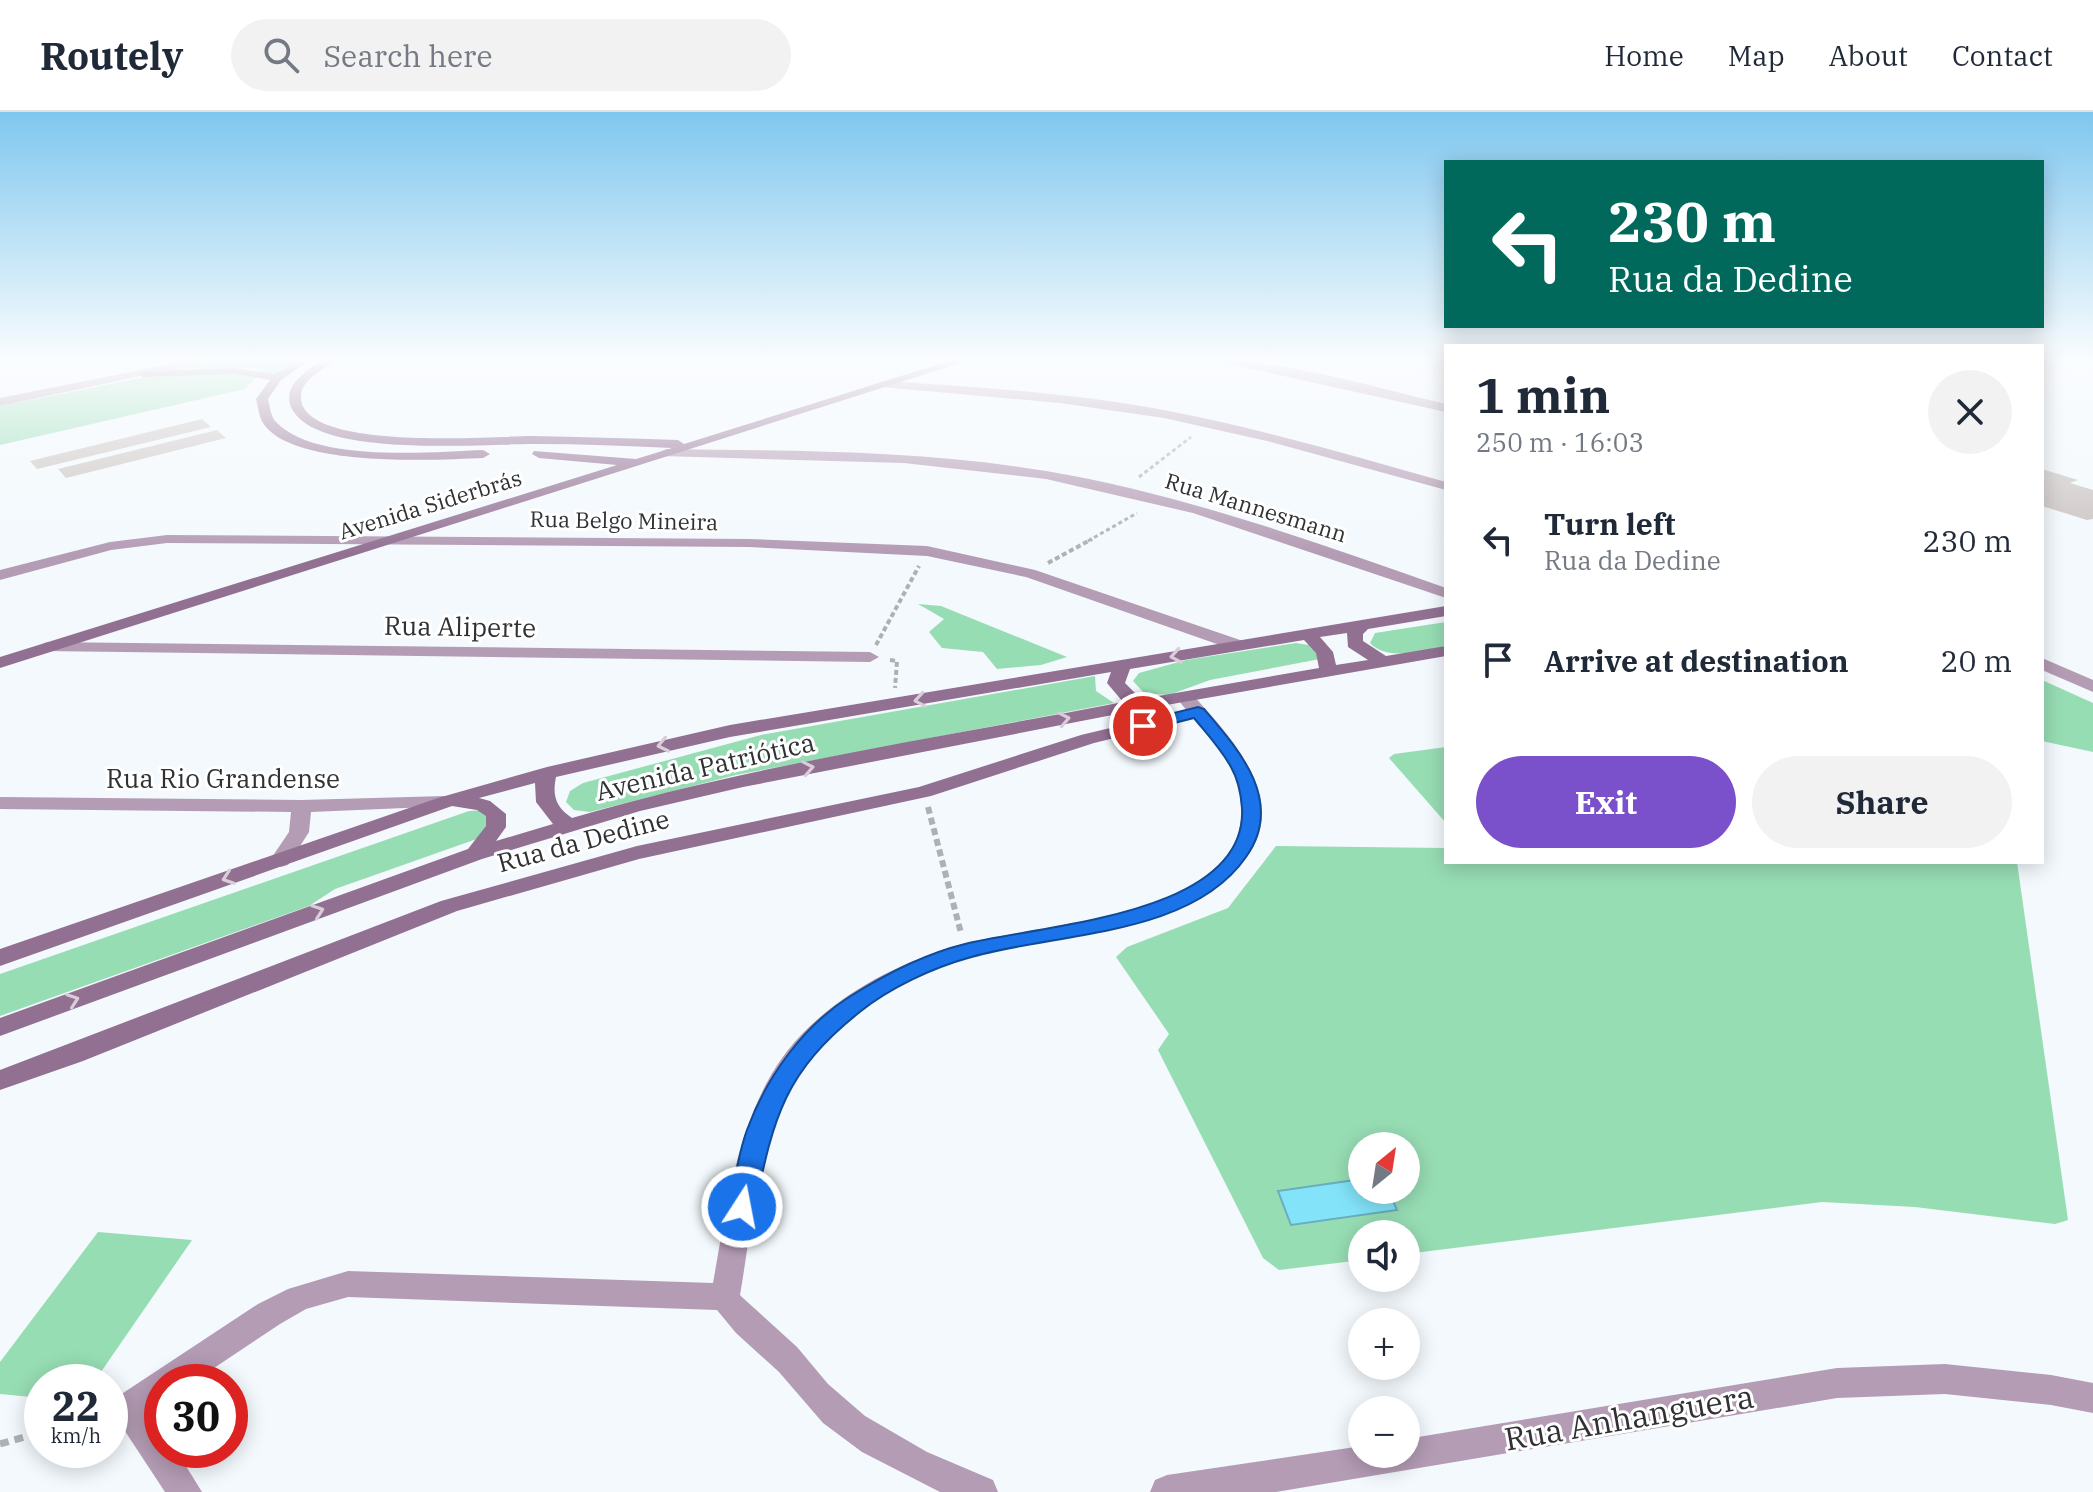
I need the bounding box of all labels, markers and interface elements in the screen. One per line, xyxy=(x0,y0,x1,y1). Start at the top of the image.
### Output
search box xyxy=(231,19,791,91)
text: Routely xyxy=(40,31,183,80)
icon: search xyxy=(259,33,303,77)
text: Search here xyxy=(323,36,492,75)
text: Home xyxy=(1604,37,1684,74)
text: Map xyxy=(1728,37,1785,74)
text: About xyxy=(1829,37,1908,74)
text: Contact xyxy=(1952,37,2053,74)
text: 230 m xyxy=(1608,185,1776,257)
icon: left xyxy=(1476,192,1580,296)
text: Rua da Dedine xyxy=(1608,255,1853,302)
text: 1 min xyxy=(1476,364,1610,426)
button: close xyxy=(1928,370,2012,454)
text: 250 m · 16:03 xyxy=(1476,425,1644,459)
street label: Avenida Siderbrás xyxy=(335,462,525,546)
street label: Rua Mannesmann xyxy=(1162,466,1350,548)
street label: Rua Belgo Mineira xyxy=(529,504,719,536)
text: Turn left xyxy=(1544,504,1676,543)
icon: left xyxy=(1476,518,1520,562)
text: 230 m xyxy=(1922,521,2012,560)
text: Rua da Dedine xyxy=(1544,543,1721,577)
street label: Rua Aliperte xyxy=(384,608,536,644)
icon: arrive xyxy=(1476,638,1520,682)
text: Arrive at destination xyxy=(1544,641,1849,680)
text: 20 m xyxy=(1940,641,2012,680)
one-way arrow xyxy=(1169,646,1182,663)
one-way arrow xyxy=(913,691,926,708)
pin xyxy=(1109,692,1177,760)
icon: arrive xyxy=(1121,704,1165,748)
one-way arrow xyxy=(1056,711,1070,728)
street label: Avenida Patriótica xyxy=(592,724,818,808)
one-way arrow xyxy=(657,736,671,753)
button: Exit xyxy=(1476,756,1736,848)
button: Share xyxy=(1752,756,2012,848)
street label: Rua Rio Grandense xyxy=(106,761,340,795)
one-way arrow xyxy=(802,761,815,778)
street label: Rua da Dedine xyxy=(493,801,673,879)
one-way arrow xyxy=(221,869,235,885)
one-way arrow xyxy=(310,904,324,921)
one-way arrow xyxy=(65,993,79,1010)
north arrow xyxy=(1348,1132,1420,1204)
map controls xyxy=(1348,1132,1420,1468)
position arrow xyxy=(700,1165,784,1249)
button: sound xyxy=(1348,1220,1420,1292)
button: + xyxy=(1348,1308,1420,1380)
speed limit sign: 30 xyxy=(144,1364,248,1468)
street label: Rua Anhanguera xyxy=(1501,1374,1757,1460)
text: 22 xyxy=(52,1380,100,1432)
button: − xyxy=(1348,1396,1420,1468)
text: km/h xyxy=(51,1422,101,1449)

